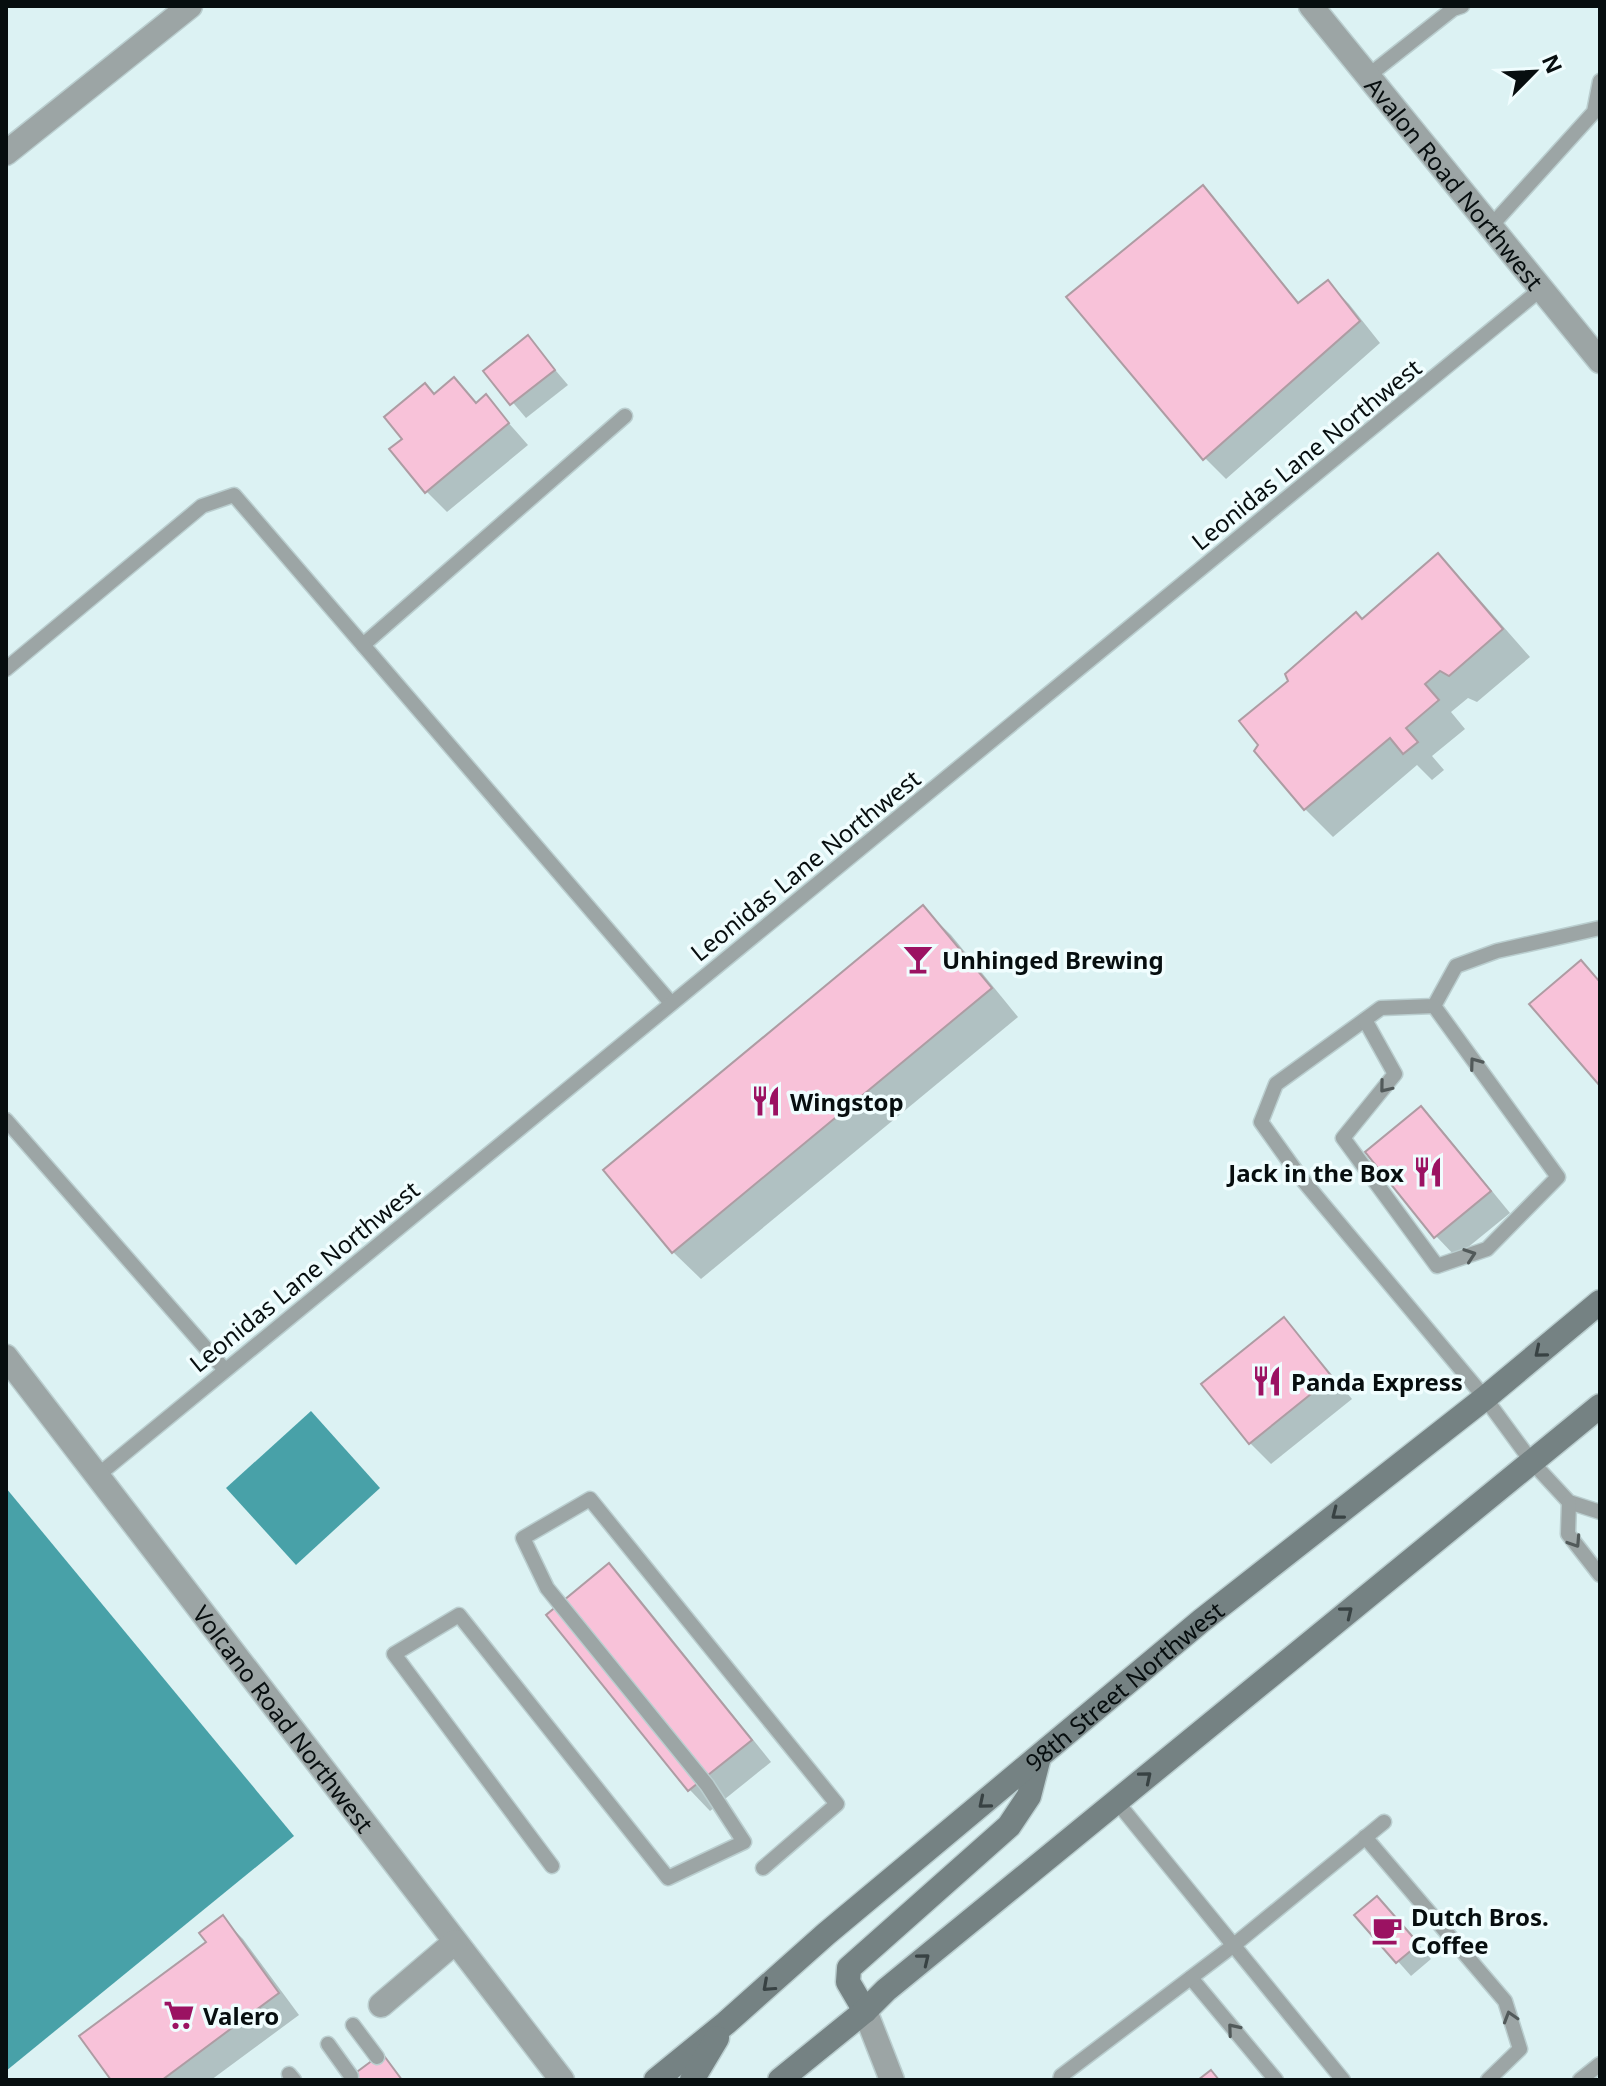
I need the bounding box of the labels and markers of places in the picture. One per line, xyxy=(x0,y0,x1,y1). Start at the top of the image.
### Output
bar icon: Unhinged Brewing xyxy=(901,942,935,976)
place label: Unhinged Brewing xyxy=(942,943,1164,976)
restaurant icon: Wingstop xyxy=(749,1084,783,1118)
place label: Wingstop xyxy=(790,1085,904,1118)
restaurant icon: Jack in the Box xyxy=(1411,1155,1445,1189)
place label: Jack in the Box xyxy=(1226,1156,1404,1189)
restaurant icon: Panda Express xyxy=(1250,1364,1284,1398)
place label: Panda Express xyxy=(1291,1365,1463,1398)
place label: Dutch Bros. Coffee xyxy=(1411,1900,1549,1961)
cafe icon: Dutch Bros. Coffee xyxy=(1370,1913,1404,1947)
supermarket icon: Valero xyxy=(162,1998,196,2032)
place label: Valero xyxy=(203,1999,279,2032)

